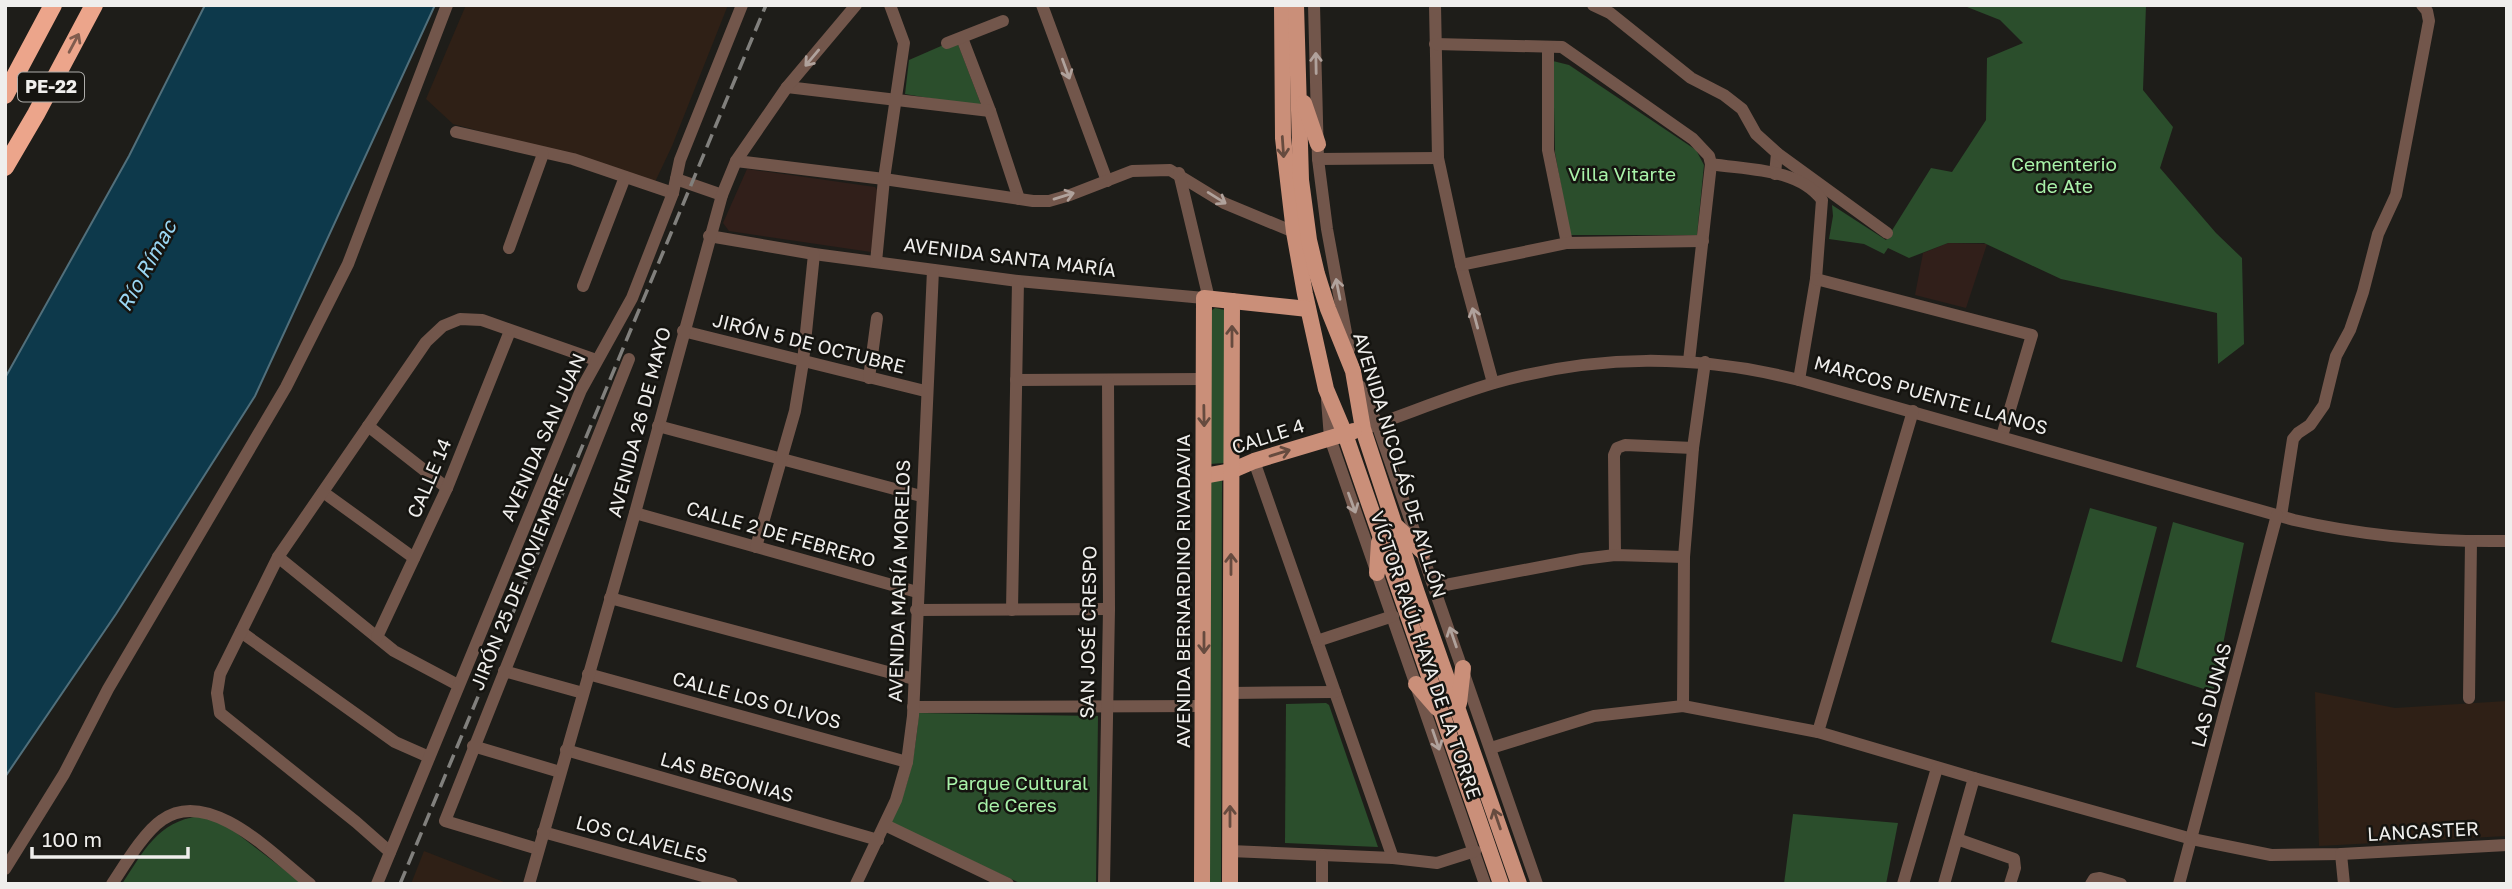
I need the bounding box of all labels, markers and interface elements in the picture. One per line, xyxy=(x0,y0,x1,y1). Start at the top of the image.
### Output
one-way arrow xyxy=(68,33,81,54)
one-way arrow xyxy=(804,48,820,66)
one-way arrow xyxy=(1309,52,1322,75)
one-way arrow xyxy=(1061,58,1073,80)
road number: PE-22 xyxy=(18,72,84,102)
one-way arrow xyxy=(1277,135,1290,158)
park label: Cementerio de Ate xyxy=(2011,152,2117,197)
park label: Villa Vitarte xyxy=(1568,162,1676,185)
one-way arrow xyxy=(1052,189,1074,202)
one-way arrow xyxy=(1206,191,1226,205)
water label: Río Rímac xyxy=(111,214,182,315)
street label: AVENIDA SANTA MARÍA xyxy=(903,232,1118,281)
one-way arrow xyxy=(1331,278,1345,301)
street label: JIRÓN 5 DE OCTUBRE xyxy=(710,307,908,378)
one-way arrow xyxy=(1468,307,1481,329)
street label: AVENIDA 26 DE MAYO xyxy=(602,324,675,519)
one-way arrow xyxy=(1225,325,1239,348)
street label: AVENIDA NICOLÁS DE AYLLÓN xyxy=(1349,329,1452,600)
street label: AVENIDA SAN JUAN xyxy=(495,349,590,524)
street label: MARCOS PUENTE LLANOS xyxy=(1812,350,2051,439)
one-way arrow xyxy=(1197,404,1211,427)
street label: CALLE 4 xyxy=(1229,413,1307,458)
street label: AVENIDA BERNARDINO RIVADAVIA xyxy=(1171,434,1194,748)
street label: CALLE 14 xyxy=(402,435,456,521)
one-way arrow xyxy=(1269,446,1291,459)
street label: AVENIDA MARÍA MORELOS xyxy=(883,459,914,703)
street label: JIRÓN 25 DE NOVIEMBRE xyxy=(465,470,572,693)
one-way arrow xyxy=(1347,491,1359,513)
street label: CALLE 2 DE FEBRERO xyxy=(684,495,878,572)
street label: VÍCTOR RAÚL HAYA DE LA TORRE xyxy=(1366,508,1487,802)
street label: SAN JOSÉ CRESPO xyxy=(1074,545,1101,719)
one-way arrow xyxy=(1224,552,1238,575)
one-way arrow xyxy=(1446,626,1458,648)
one-way arrow xyxy=(1197,631,1211,654)
street label: LAS DUNAS xyxy=(2186,640,2235,750)
street label: CALLE LOS OLIVOS xyxy=(670,666,844,733)
one-way arrow xyxy=(1431,729,1443,751)
street label: LAS BEGONIAS xyxy=(658,746,796,807)
park label: Parque Cultural de Ceres xyxy=(946,771,1088,816)
one-way arrow xyxy=(1223,804,1237,827)
one-way arrow xyxy=(1490,809,1502,831)
street label: LOS CLAVELES xyxy=(574,810,710,867)
scale bar xyxy=(32,816,187,860)
street label: LANCASTER xyxy=(2366,816,2479,845)
text: 100 m xyxy=(42,826,102,852)

